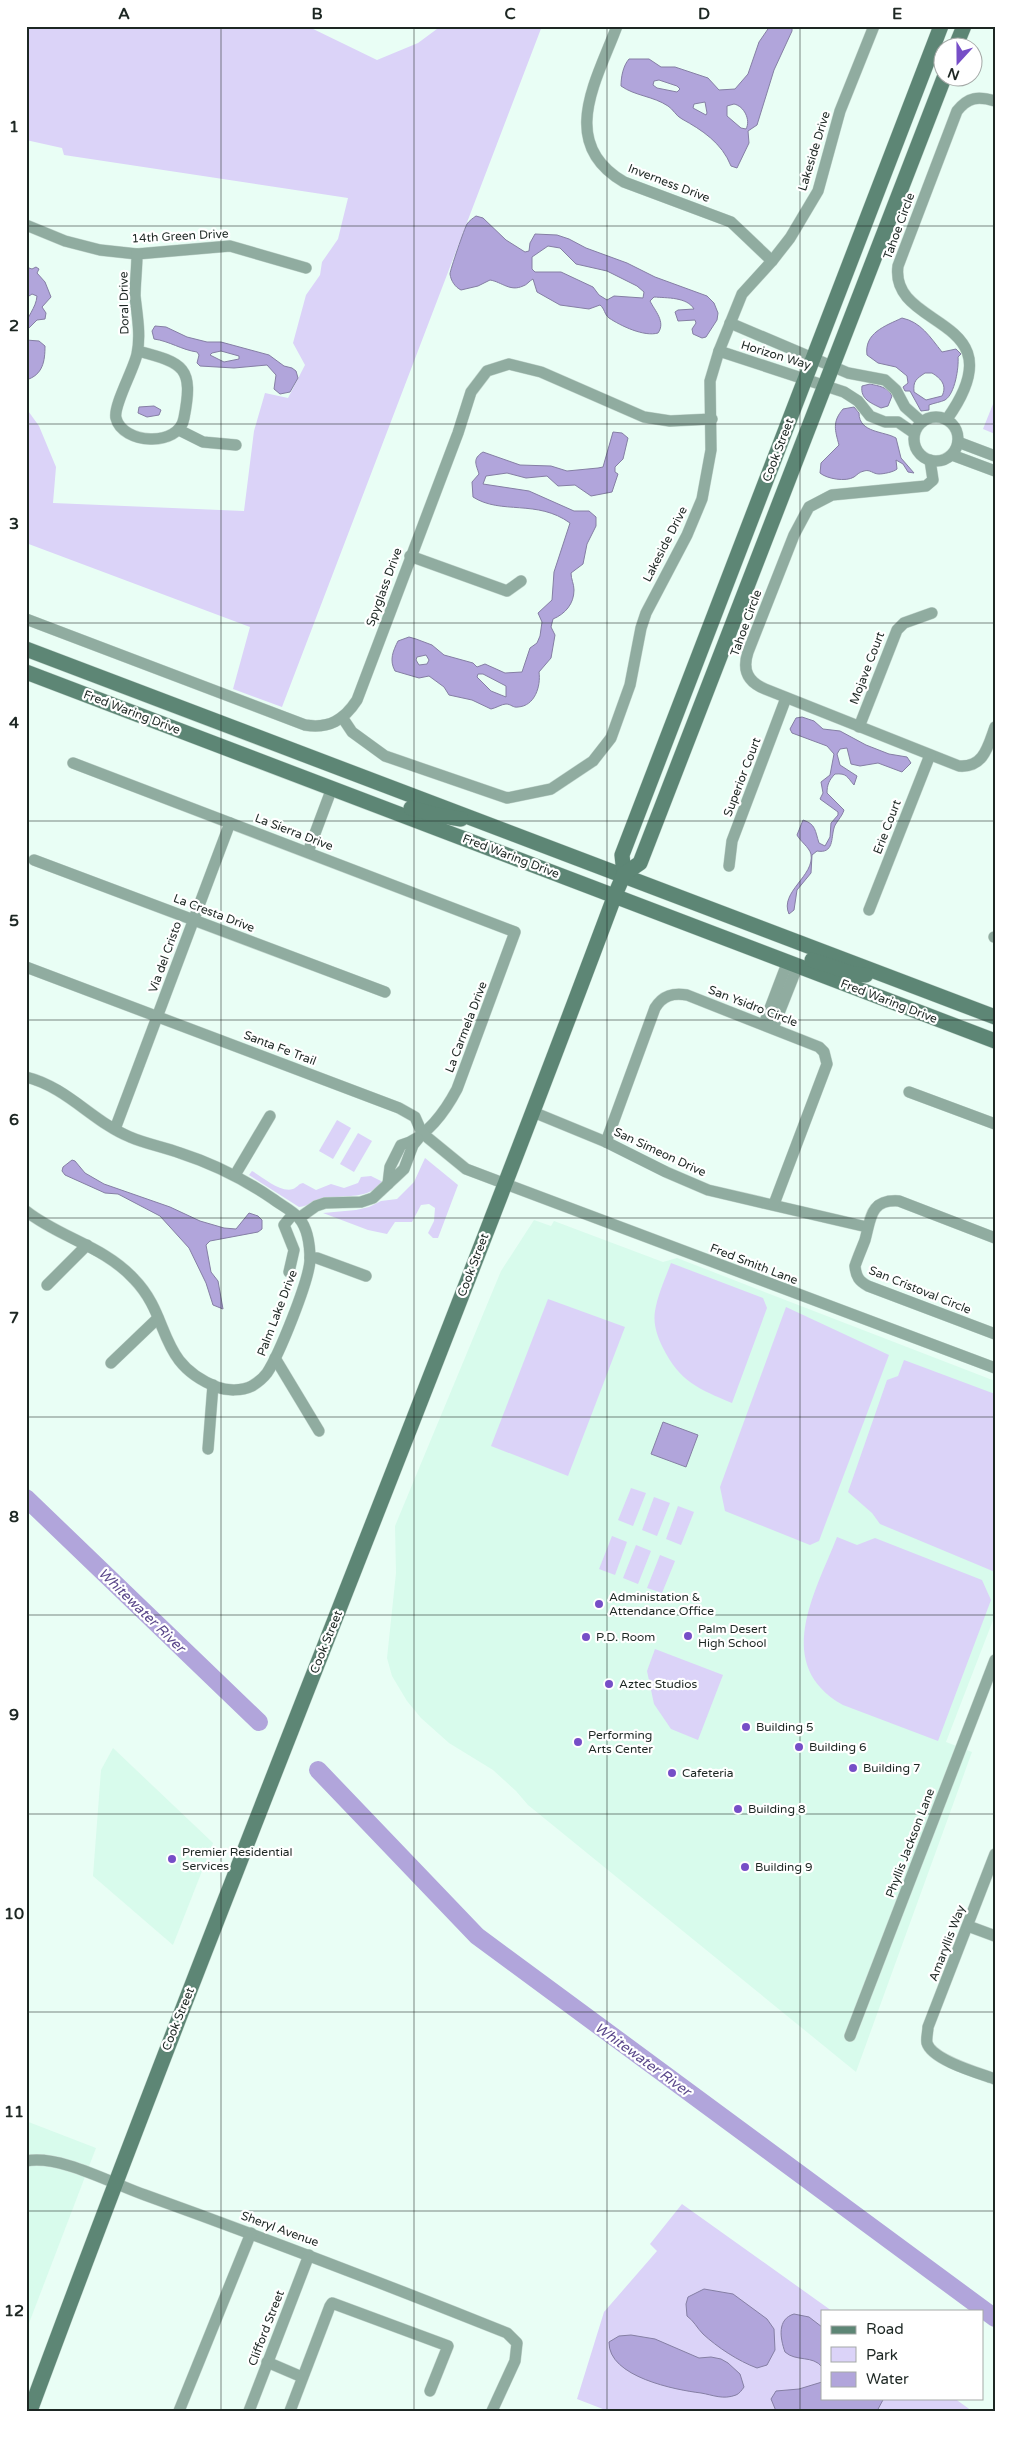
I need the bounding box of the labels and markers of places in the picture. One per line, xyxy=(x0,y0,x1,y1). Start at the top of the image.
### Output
place label: Administation & Attendance Office xyxy=(609,1590,714,1618)
marker: Administation & Attendance Office xyxy=(593,1598,605,1610)
place label: Palm Desert High School xyxy=(698,1622,767,1650)
place label: P.D. Room xyxy=(596,1630,655,1644)
marker: Palm Desert High School xyxy=(682,1630,694,1642)
marker: P.D. Room xyxy=(580,1631,592,1643)
place label: Aztec Studios xyxy=(619,1677,698,1691)
marker: Aztec Studios xyxy=(603,1678,615,1690)
place label: Building 5 xyxy=(756,1720,814,1734)
marker: Building 5 xyxy=(740,1721,752,1733)
place label: Performing Arts Center xyxy=(588,1728,653,1756)
marker: Performing Arts Center xyxy=(572,1736,584,1748)
place label: Building 6 xyxy=(809,1740,867,1754)
marker: Building 6 xyxy=(793,1741,805,1753)
place label: Building 7 xyxy=(863,1761,921,1775)
marker: Building 7 xyxy=(847,1762,859,1774)
place label: Cafeteria xyxy=(682,1766,734,1780)
marker: Cafeteria xyxy=(666,1767,678,1779)
place label: Building 8 xyxy=(748,1802,806,1816)
marker: Building 8 xyxy=(732,1803,744,1815)
place label: Premier Residential Services xyxy=(182,1845,293,1873)
marker: Premier Residential Services xyxy=(166,1853,178,1865)
place label: Building 9 xyxy=(755,1860,813,1874)
marker: Building 9 xyxy=(739,1861,751,1873)

